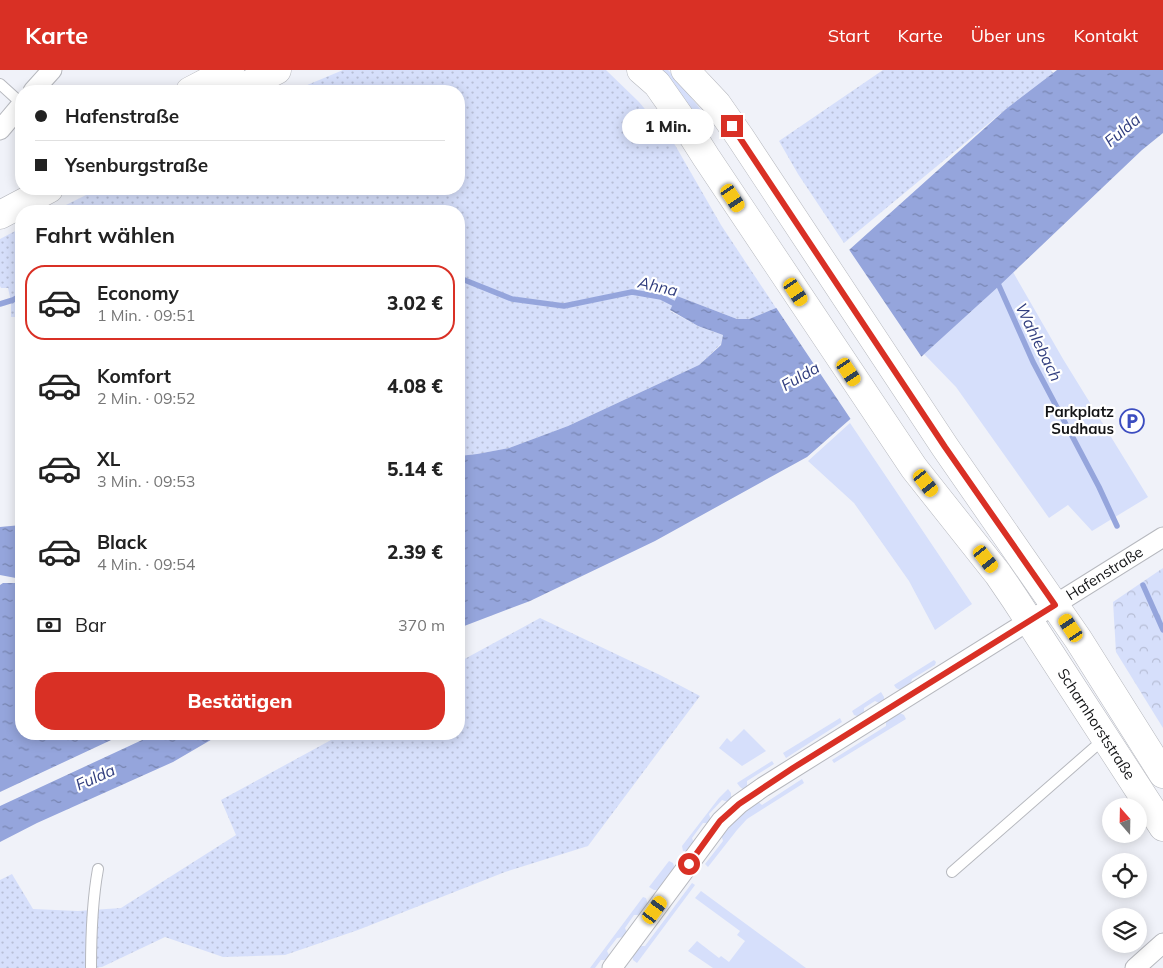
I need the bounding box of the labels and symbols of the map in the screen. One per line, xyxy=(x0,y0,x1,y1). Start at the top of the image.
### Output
callout: 1 Min. xyxy=(622,108,714,144)
water label: Fulda xyxy=(1100,109,1144,151)
route end xyxy=(721,115,743,137)
car xyxy=(718,181,747,215)
water label: Ahna xyxy=(635,272,680,300)
car xyxy=(781,275,810,309)
water label: Wahlebach xyxy=(1011,299,1067,385)
car xyxy=(834,355,863,389)
water label: Fulda xyxy=(777,357,823,395)
place label: Parkplatz Sudhaus xyxy=(1045,402,1114,438)
parking icon: Parkplatz Sudhaus xyxy=(1119,408,1145,434)
car xyxy=(910,467,941,499)
street label: Hafenstraße xyxy=(1062,542,1146,604)
car xyxy=(970,543,1001,575)
car xyxy=(1056,611,1085,645)
street label: Scharnhorststraße xyxy=(1054,665,1140,783)
water label: Fulda xyxy=(72,759,118,794)
north arrow xyxy=(1102,798,1148,842)
route start xyxy=(678,853,700,875)
car xyxy=(640,893,669,927)

